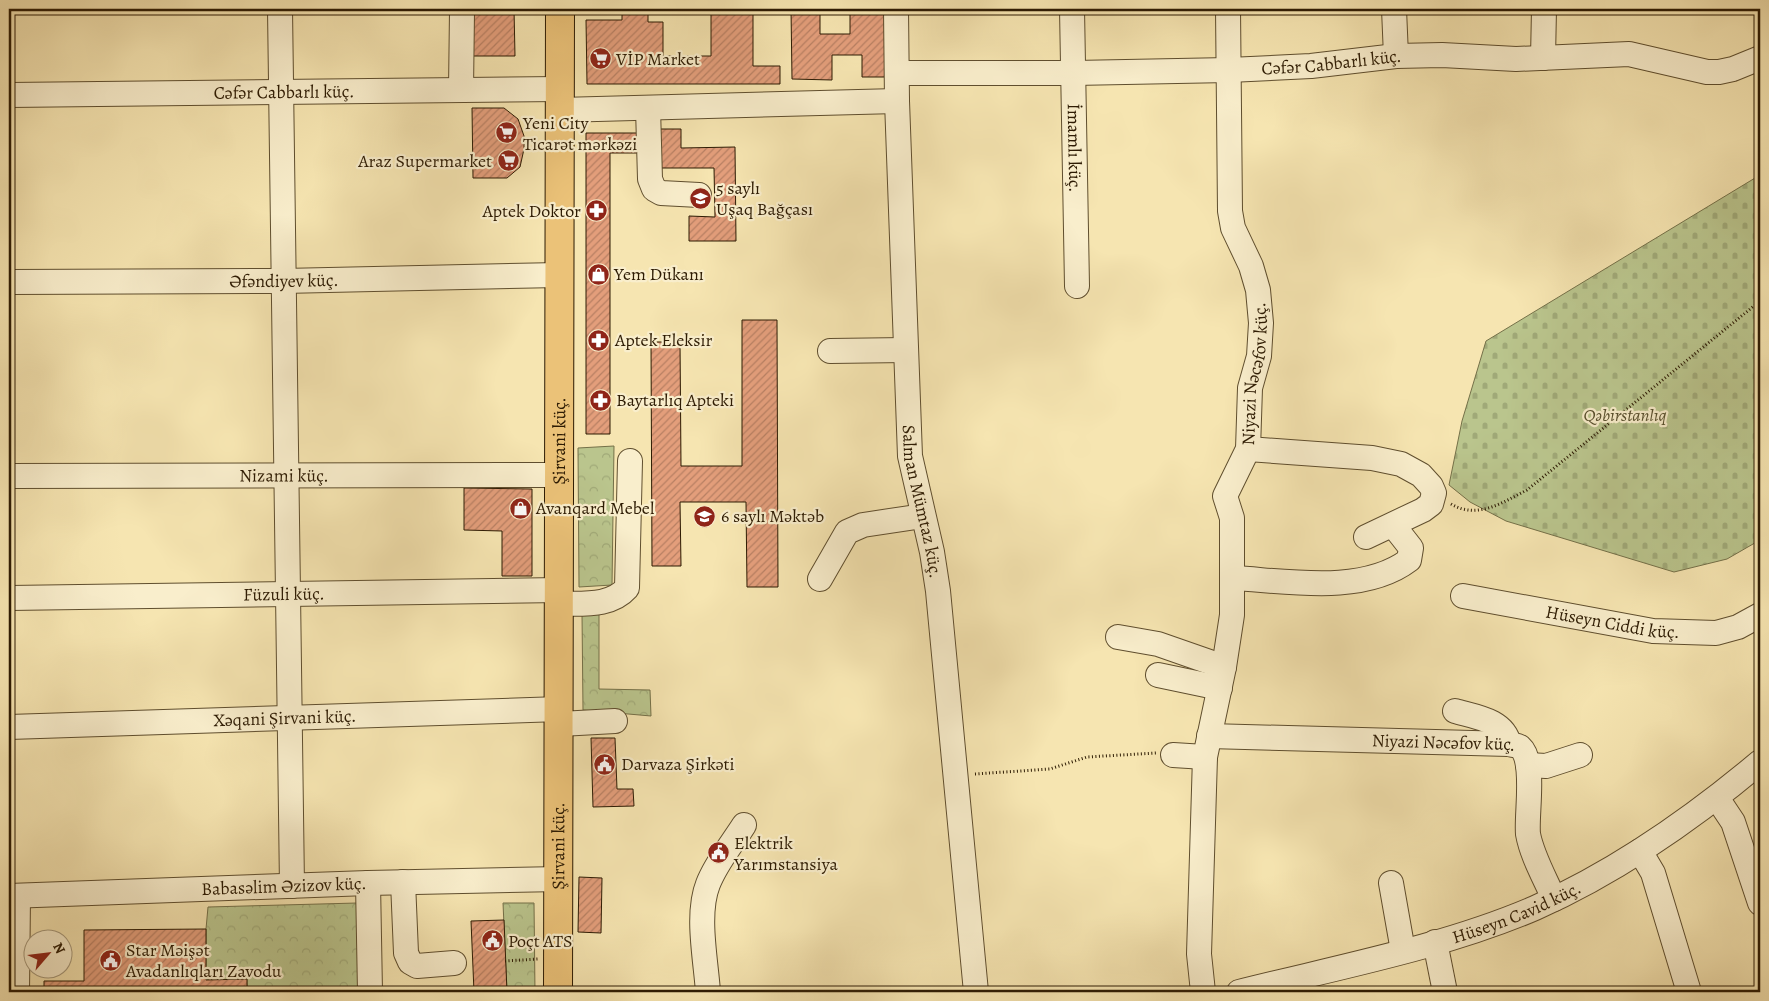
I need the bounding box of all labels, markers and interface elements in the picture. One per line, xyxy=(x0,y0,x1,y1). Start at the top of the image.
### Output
street label: Cəfər Cabbarlı küç. xyxy=(1261,44,1402,80)
supermarket icon: VİP Market xyxy=(588,47,612,71)
place label: VİP Market xyxy=(615,47,700,71)
street label: Cəfər Cabbarlı küç. xyxy=(213,79,355,105)
street label: İmamlı küç. xyxy=(1062,103,1087,193)
place label: Yeni City Ticarət mərkəzi xyxy=(522,111,637,156)
supermarket icon: Yeni City Ticarət mərkəzi xyxy=(495,121,519,145)
place label: Araz Supermarket xyxy=(357,149,492,173)
supermarket icon: Araz Supermarket xyxy=(496,149,520,173)
place label: 5 saylı Uşaq Bağçası xyxy=(716,176,813,221)
school or university icon: 5 saylı Uşaq Bağçası xyxy=(688,186,712,210)
place label: Aptek Doktor xyxy=(481,199,581,223)
pharmacy icon: Aptek Doktor xyxy=(585,199,609,223)
shop icon: Yem Dükanı xyxy=(586,262,610,286)
place label: Yem Dükanı xyxy=(613,262,704,286)
street label: Əfəndiyev küç. xyxy=(229,268,339,293)
street label: Niyazi Nəcəfov küç. xyxy=(1236,302,1273,446)
pharmacy icon: Aptek Eleksir xyxy=(587,328,611,352)
place label: Aptek Eleksir xyxy=(614,328,713,352)
pharmacy icon: Baytarlıq Apteki xyxy=(588,388,612,412)
place label: Baytarlıq Apteki xyxy=(616,388,734,412)
street label: Şirvani küç. xyxy=(547,397,571,485)
park label: Qəbirstanlıq xyxy=(1583,403,1667,427)
street label: Salman Mümtaz küç. xyxy=(897,424,948,580)
street label: Nizami küç. xyxy=(239,463,329,488)
shop icon: Avanqard Mebel xyxy=(508,496,532,520)
place label: Avanqard Mebel xyxy=(535,496,655,520)
school or university icon: 6 saylı Məktəb xyxy=(693,504,717,528)
place label: 6 saylı Məktəb xyxy=(721,504,824,528)
street label: Füzuli küç. xyxy=(243,581,325,607)
street label: Hüseyn Ciddi küç. xyxy=(1544,599,1680,644)
street label: Xəqani Şirvani küç. xyxy=(213,704,357,732)
street label: Niyazi Nəcəfov küç. xyxy=(1371,728,1518,757)
public building icon: Darvaza Şirkəti xyxy=(593,752,617,776)
place label: Darvaza Şirkəti xyxy=(621,752,735,776)
street label: Şirvani küç. xyxy=(546,802,570,890)
place label: Elektrik Yarımstansiya xyxy=(733,831,838,876)
public building icon: Elektrik Yarımstansiya xyxy=(706,841,730,865)
street label: Babasəlim Əzizov küç. xyxy=(201,871,367,901)
street label: Hüseyn Cavid küç. xyxy=(1449,876,1585,949)
north arrow xyxy=(22,928,72,978)
public building icon: Poçt ATS xyxy=(480,929,504,953)
place label: Poçt ATS xyxy=(508,929,573,953)
place label: Star Məişət Avadanlıqları Zavodu xyxy=(125,938,282,983)
text: N xyxy=(48,939,70,957)
public building icon: Star Məişət Avadanlıqları Zavodu xyxy=(98,948,122,972)

